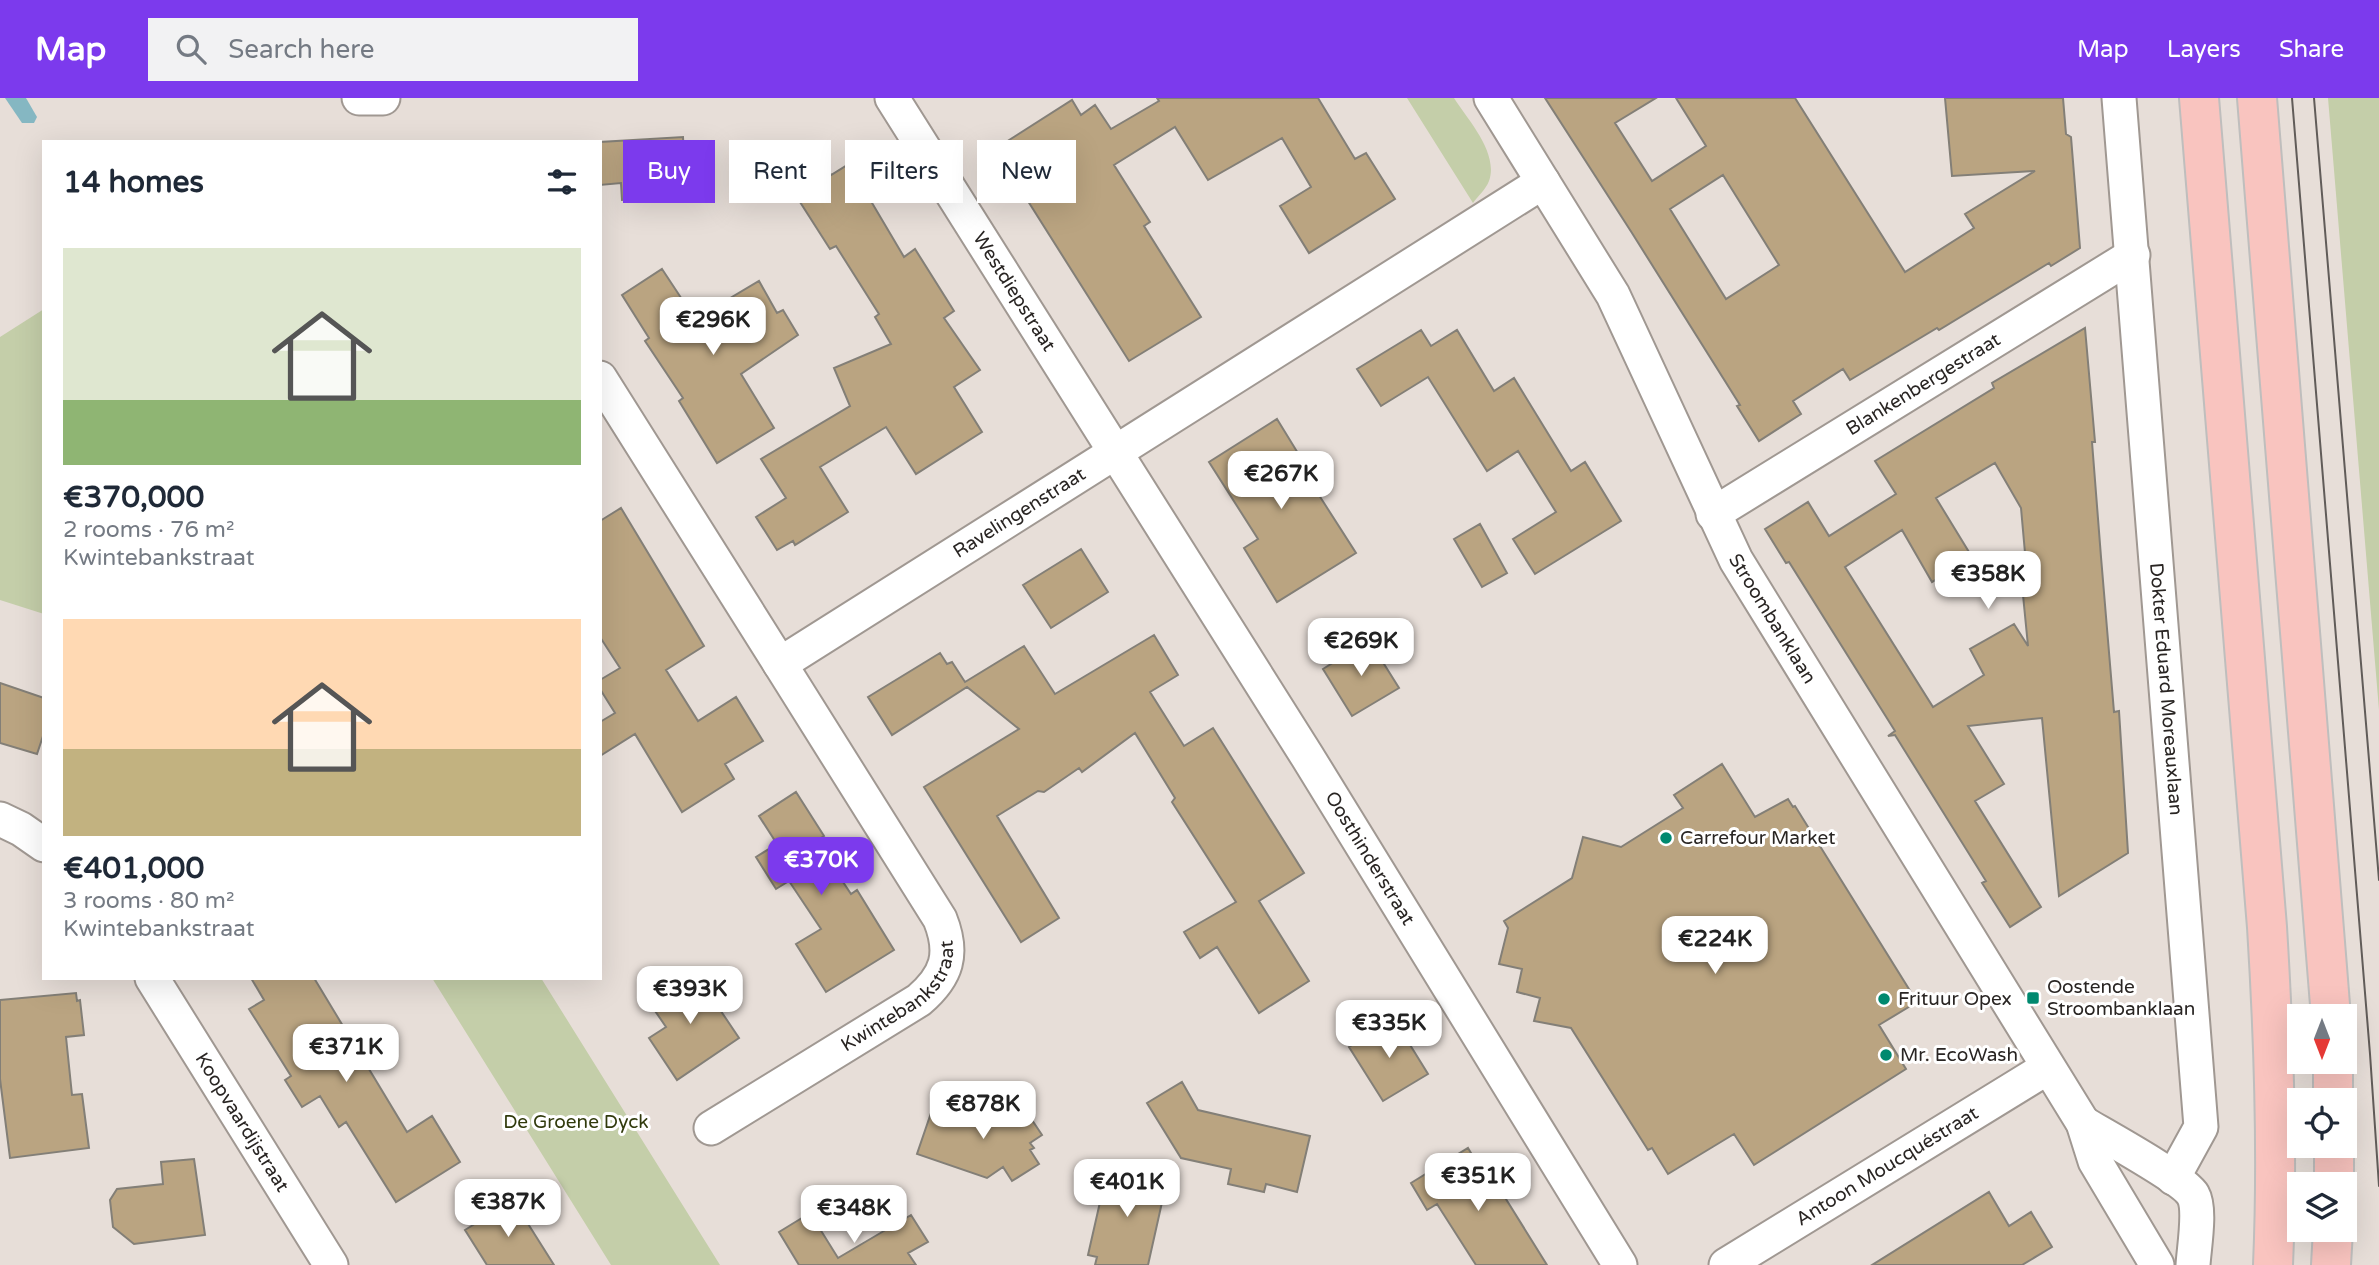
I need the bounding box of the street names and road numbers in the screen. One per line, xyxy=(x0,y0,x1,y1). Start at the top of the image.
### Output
street label: Westdiepstraat xyxy=(968,228,1060,355)
street label: Blankenbergestraat xyxy=(1842,329,2004,440)
street label: Ravelingenstraat xyxy=(949,463,1090,563)
street label: Stroombanklaan xyxy=(1724,550,1821,688)
street label: Dokter Eduard Moreauxlaan xyxy=(2145,562,2187,816)
street label: Oosthinderstraat xyxy=(1320,787,1419,929)
street label: Kwintebankstraat xyxy=(837,939,958,1056)
street label: Koopvaardijstraat xyxy=(190,1049,294,1196)
street label: Antoon Moucquéstraat xyxy=(1792,1102,1982,1230)

